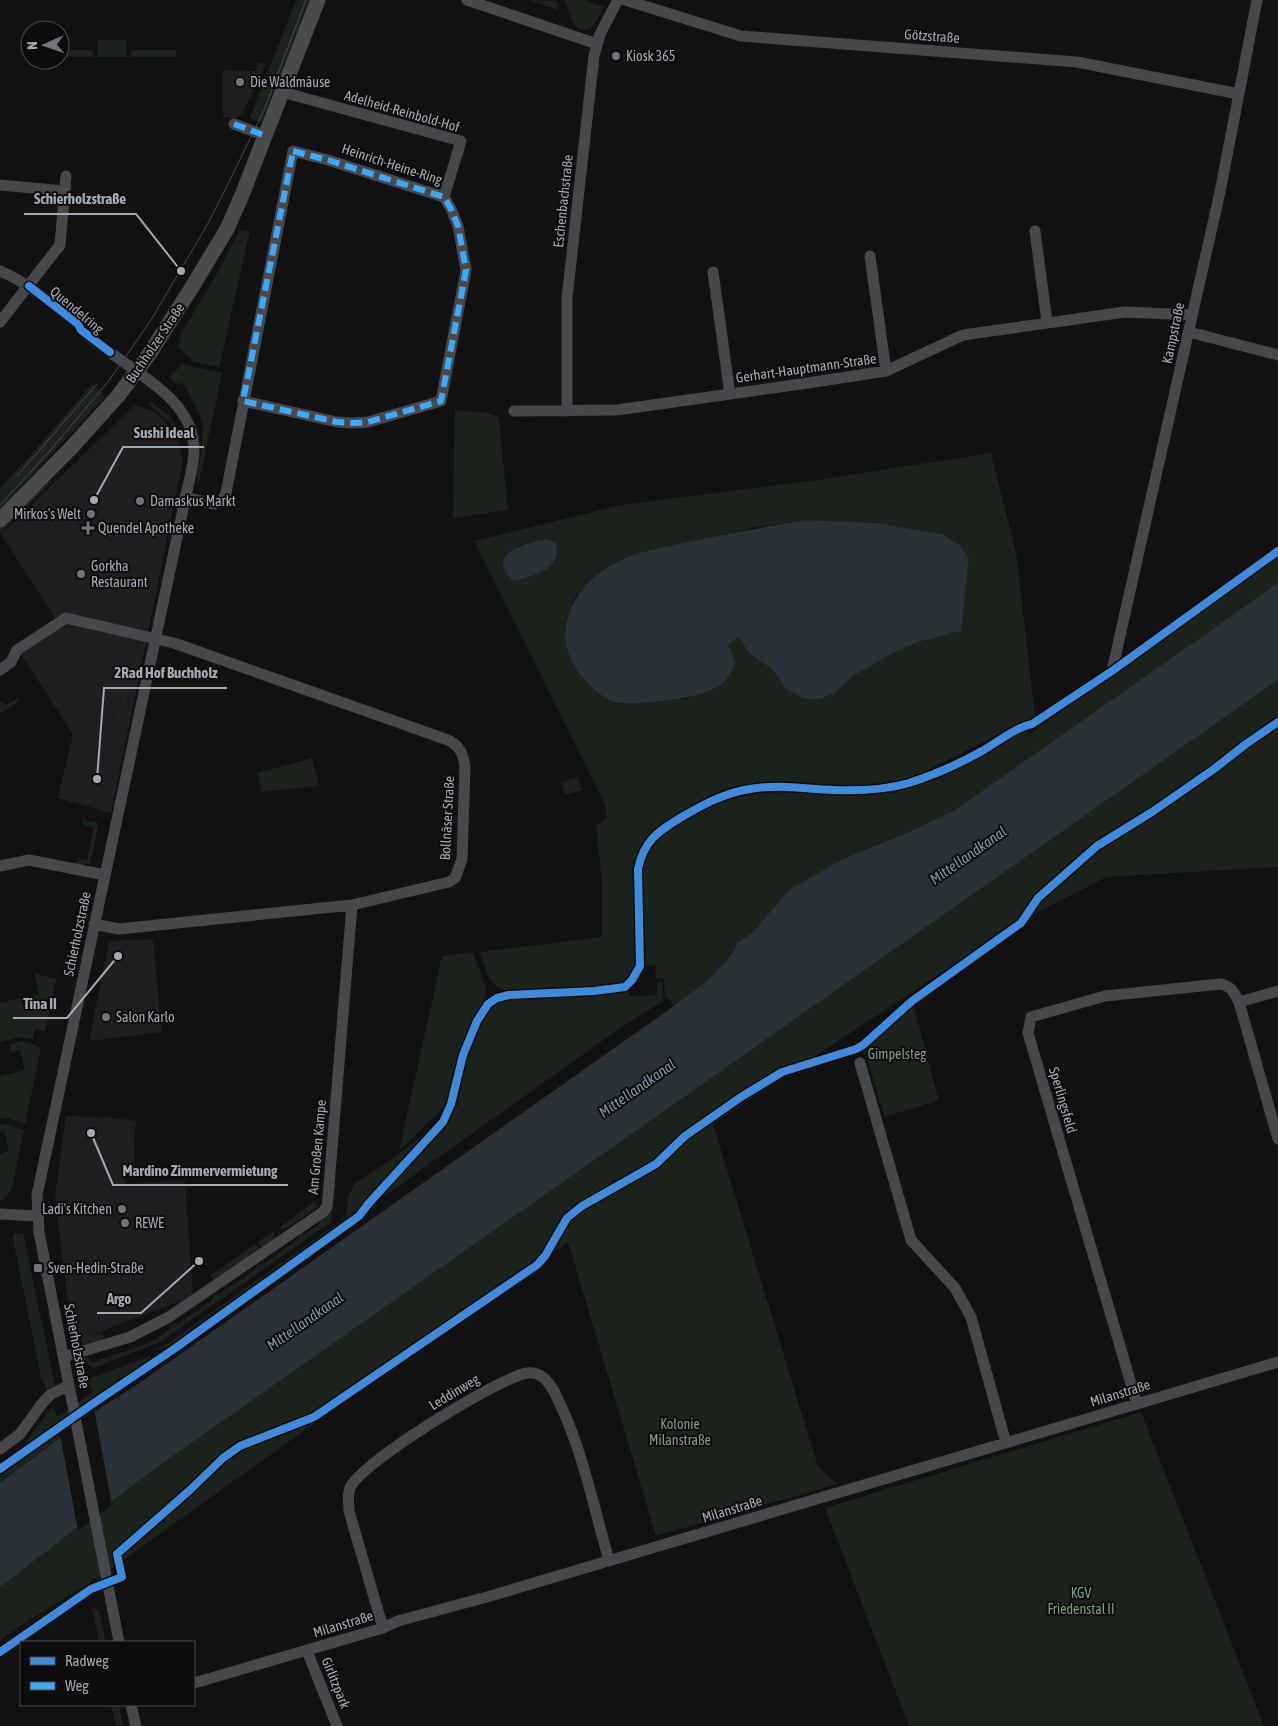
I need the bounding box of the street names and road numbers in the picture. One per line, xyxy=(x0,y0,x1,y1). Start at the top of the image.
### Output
street label: Götzstraße xyxy=(904,26,960,46)
street label: Adelheid-Reinbold-Hof xyxy=(343,87,461,135)
street label: Heinrich-Heine-Ring xyxy=(340,140,444,188)
street label: Eschenbachstraße xyxy=(550,154,576,248)
street label: Quendelring xyxy=(47,283,107,337)
street label: Buchholzer Straße xyxy=(122,300,188,386)
street label: Kampstraße xyxy=(1159,301,1187,365)
street label: Gerhart-Hauptmann-Straße xyxy=(735,350,877,386)
street label: Bollnäser Straße xyxy=(437,775,457,861)
street label: Schierholzstraße xyxy=(60,890,94,978)
street label: Sperlingsfeld xyxy=(1046,1065,1080,1135)
street label: Am Großen Kampe xyxy=(305,1099,329,1195)
street label: Schierholzstraße xyxy=(61,1302,93,1390)
street label: Leddinweg xyxy=(426,1371,482,1413)
street label: Milanstraße xyxy=(1088,1376,1152,1410)
street label: Milanstraße xyxy=(700,1492,764,1526)
street label: Milanstraße xyxy=(311,1607,375,1641)
street label: Girlitzpark xyxy=(318,1655,354,1711)

